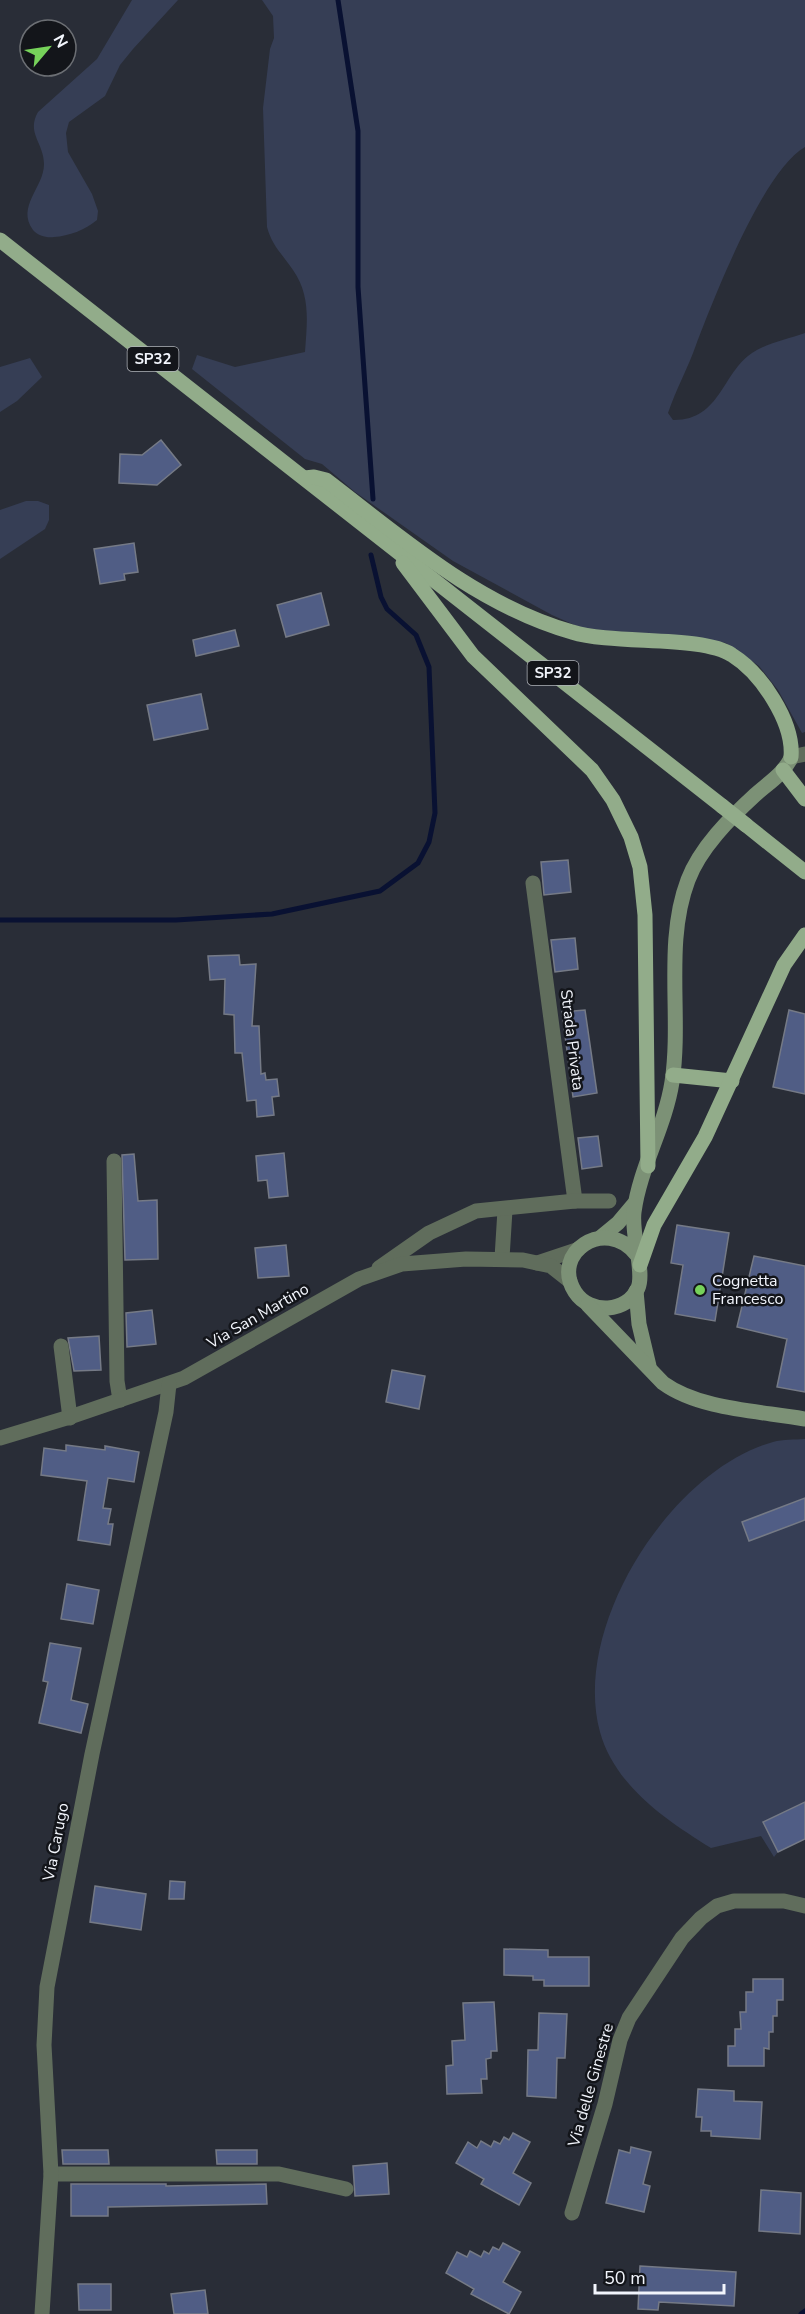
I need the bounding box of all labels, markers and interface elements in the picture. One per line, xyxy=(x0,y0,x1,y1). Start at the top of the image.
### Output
north arrow xyxy=(18,18,78,78)
text: N xyxy=(48,31,73,52)
road number: SP32 xyxy=(128,347,178,371)
road number: SP32 xyxy=(528,661,578,685)
street label: Strada Privata xyxy=(555,988,589,1092)
place label: Cognetta Francesco xyxy=(712,1270,784,1310)
street label: Via San Martino xyxy=(202,1278,313,1355)
marker: Cognetta Francesco xyxy=(693,1283,707,1297)
street label: Via Carugo xyxy=(37,1801,74,1884)
street label: Via delle Ginestre xyxy=(563,2021,619,2150)
scale bar xyxy=(595,2257,724,2295)
text: 50 m xyxy=(604,2266,646,2290)

